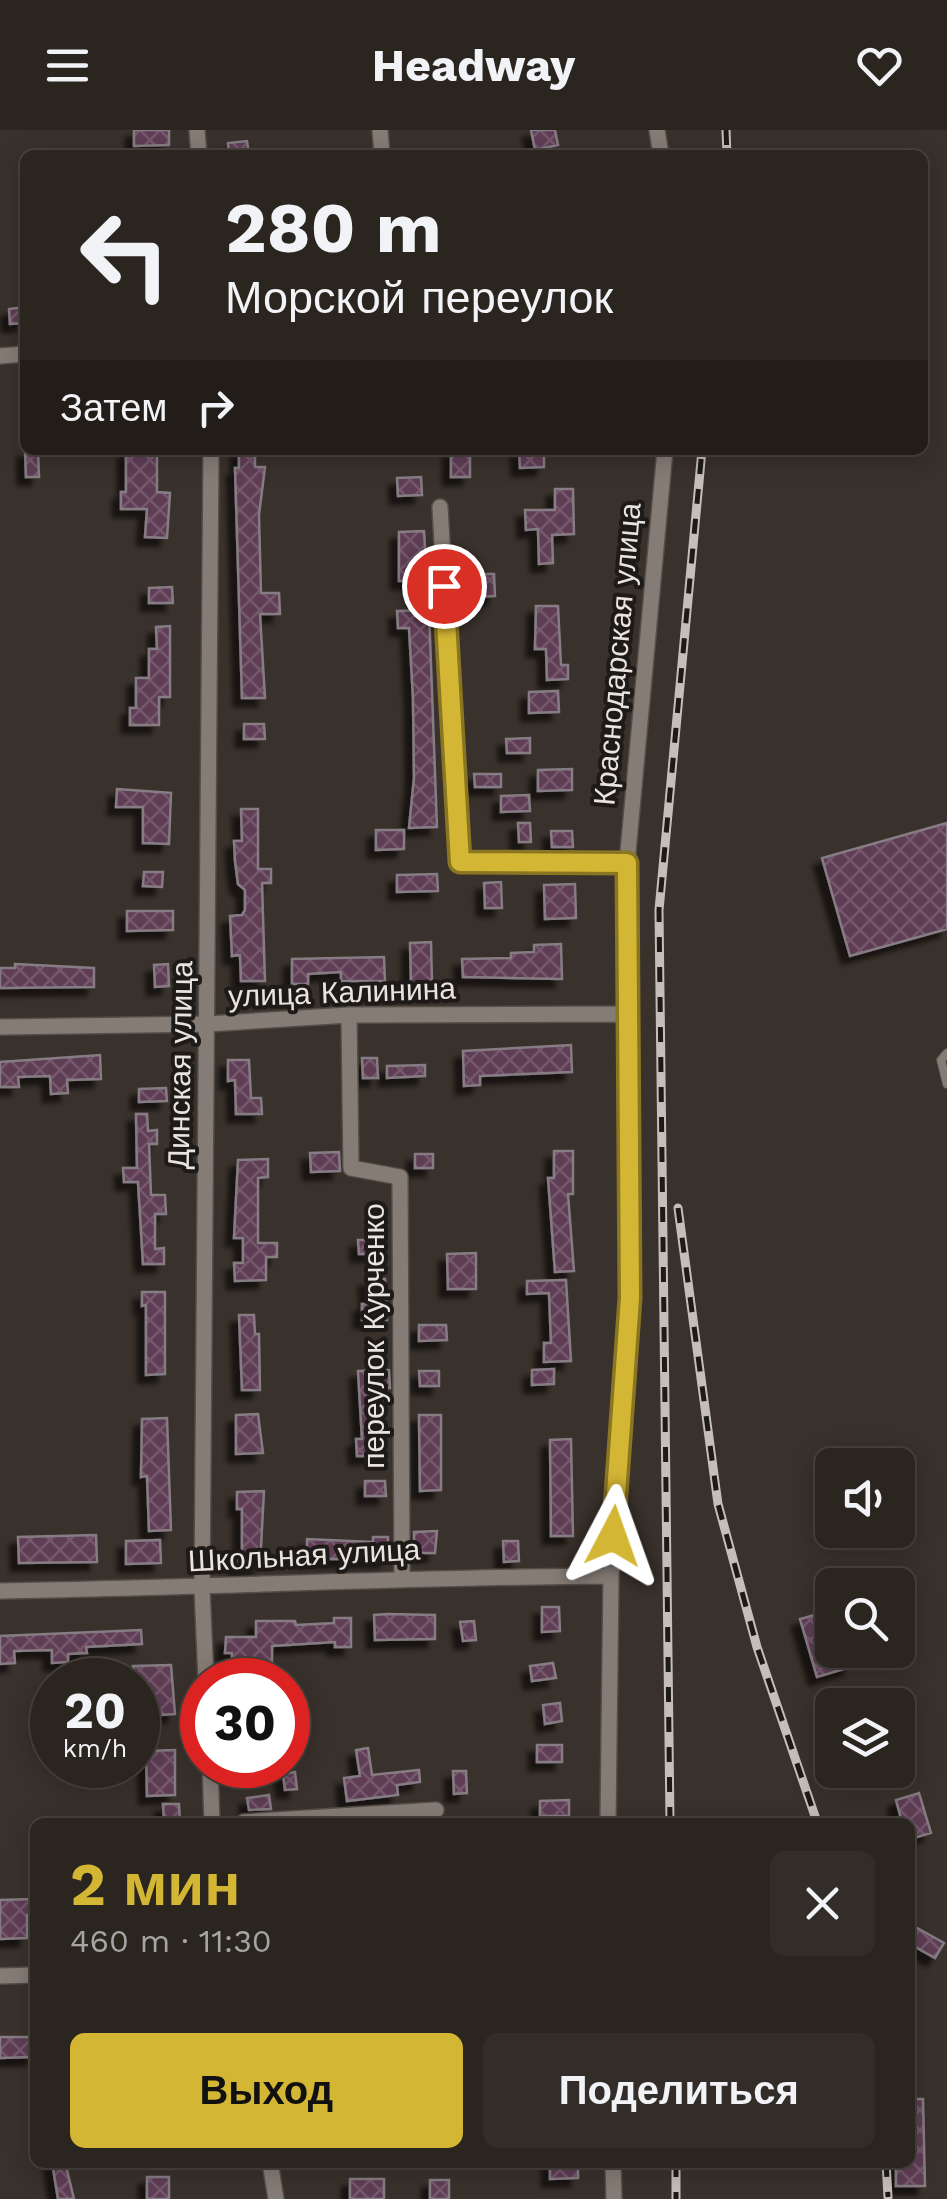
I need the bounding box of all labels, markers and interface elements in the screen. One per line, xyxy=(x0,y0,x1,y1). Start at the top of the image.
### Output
icon: menu xyxy=(40,38,95,93)
icon: heart xyxy=(852,38,907,93)
text: Headway xyxy=(372,39,575,92)
text: 280 m xyxy=(225,187,442,269)
icon: left xyxy=(60,190,190,320)
text: Морской переулок xyxy=(225,271,613,324)
icon: right xyxy=(188,380,243,435)
text: Затем xyxy=(60,386,168,430)
street label: Краснодарская улица xyxy=(586,501,648,807)
pin xyxy=(402,544,487,629)
icon: arrive xyxy=(417,559,472,614)
street label: Динская улица xyxy=(161,960,199,1169)
street label: улица Калинина xyxy=(228,971,457,1013)
street label: переулок Курченко xyxy=(356,1203,391,1469)
map controls xyxy=(815,1448,915,1788)
button: sound xyxy=(815,1448,915,1548)
position arrow xyxy=(561,1484,665,1588)
street label: Школьная улица xyxy=(187,1531,421,1579)
button: search xyxy=(815,1568,915,1668)
speed limit sign: 30 xyxy=(180,1658,310,1788)
text: 20 xyxy=(64,1681,126,1740)
button: layers xyxy=(815,1688,915,1788)
text: km/h xyxy=(63,1734,127,1763)
text: 2 мин xyxy=(70,1849,240,1920)
button: close xyxy=(770,1851,875,1956)
text: 460 m · 11:30 xyxy=(70,1922,272,1960)
button: Выход xyxy=(70,2033,463,2148)
button: Поделиться xyxy=(483,2033,875,2148)

